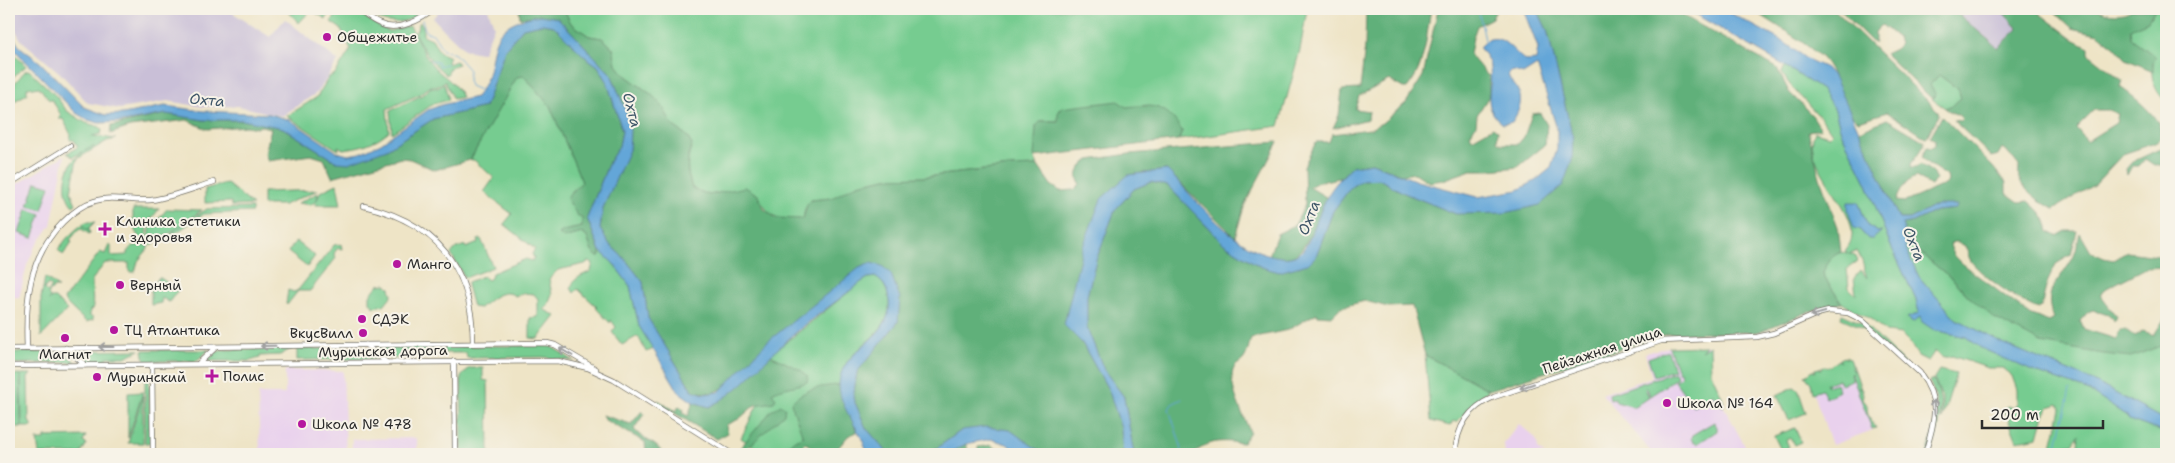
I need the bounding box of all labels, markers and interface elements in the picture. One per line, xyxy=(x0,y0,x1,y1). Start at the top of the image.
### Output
place label: Общежитье xyxy=(337,28,417,46)
marker: Общежитье xyxy=(321,31,333,43)
water label: Охта xyxy=(189,88,225,112)
water label: Охта xyxy=(618,90,646,130)
water label: Охта xyxy=(1293,198,1325,238)
place label: Клиника эстетики и здоровья xyxy=(116,212,241,246)
marker: Клиника эстетики и здоровья xyxy=(98,222,112,236)
water label: Охта xyxy=(1898,224,1930,264)
place label: Манго xyxy=(407,255,452,273)
marker: Манго xyxy=(391,258,403,270)
place label: Верный xyxy=(130,276,181,294)
marker: Верный xyxy=(114,279,126,291)
place label: СДЭК xyxy=(372,310,409,328)
one-way arrow xyxy=(1810,310,1826,319)
marker: СДЭК xyxy=(356,313,368,325)
place label: ТЦ Атлантика xyxy=(124,321,220,339)
street label: Пейзажная улица xyxy=(1540,322,1664,378)
marker: ТЦ Атлантика xyxy=(108,324,120,336)
place label: ВкусВилл xyxy=(290,324,353,342)
marker: ВкусВилл xyxy=(357,327,369,339)
marker: Магнит xyxy=(59,332,71,344)
one-way arrow xyxy=(261,341,277,350)
street label: Муринская дорога xyxy=(318,341,448,361)
one-way arrow xyxy=(98,342,114,352)
place label: Магнит xyxy=(39,345,92,363)
one-way arrow xyxy=(560,346,574,356)
place label: Полис xyxy=(223,367,264,385)
place label: Муринский xyxy=(107,368,186,386)
marker: Полис xyxy=(205,369,219,383)
marker: Муринский xyxy=(91,371,103,383)
one-way arrow xyxy=(1520,382,1536,391)
place label: Школа № 164 xyxy=(1677,394,1774,412)
marker: Школа № 164 xyxy=(1661,397,1673,409)
scale bar xyxy=(1982,398,2104,430)
one-way arrow xyxy=(1930,399,1939,415)
text: 200 m xyxy=(1990,405,2039,425)
place label: Школа № 478 xyxy=(312,415,412,433)
marker: Школа № 478 xyxy=(296,418,308,430)

